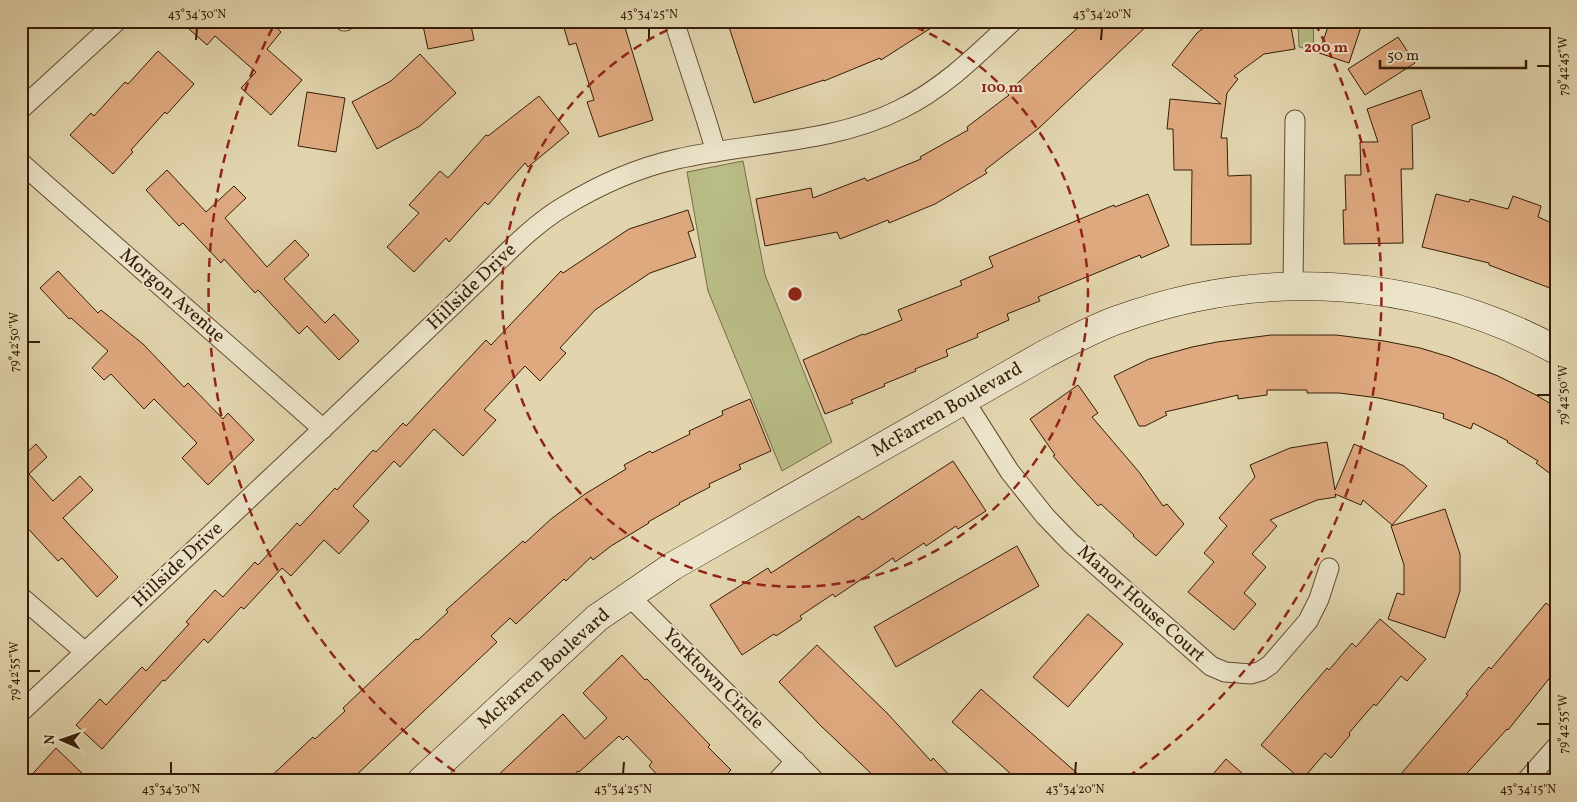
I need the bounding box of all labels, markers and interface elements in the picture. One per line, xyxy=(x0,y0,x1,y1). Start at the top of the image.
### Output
text: 43°34'30"N xyxy=(168,7,226,23)
text: 43°34'25"N xyxy=(620,7,678,23)
text: 43°34'20"N xyxy=(1073,7,1132,23)
text: 79°42'45"W xyxy=(1556,36,1572,96)
text: 200 m xyxy=(1304,38,1348,59)
scale bar xyxy=(1380,38,1526,70)
text: 50 m xyxy=(1387,46,1419,67)
text: 100 m xyxy=(981,78,1024,99)
street label: Hillside Drive xyxy=(422,238,522,336)
street label: Morgon Avenue xyxy=(113,243,231,349)
centre of rings xyxy=(786,285,804,303)
text: 79°42'50"W xyxy=(7,312,23,372)
street label: McFarren Boulevard xyxy=(867,356,1027,464)
text: 79°42'50"W xyxy=(1556,365,1572,425)
street label: Hillside Drive xyxy=(127,516,229,614)
street label: Manor House Court xyxy=(1071,539,1211,669)
street label: McFarren Boulevard xyxy=(472,602,616,736)
street label: Yorktown Circle xyxy=(657,623,769,735)
text: 79°42'55"W xyxy=(7,641,23,701)
text: 79°42'55"W xyxy=(1556,694,1572,754)
north arrow xyxy=(38,714,88,764)
text: N xyxy=(41,734,60,745)
text: 43°34'30"N xyxy=(142,782,200,798)
text: 43°34'25"N xyxy=(594,782,652,798)
text: 43°34'20"N xyxy=(1046,782,1105,798)
text: 43°34'15"N xyxy=(1500,782,1556,798)

